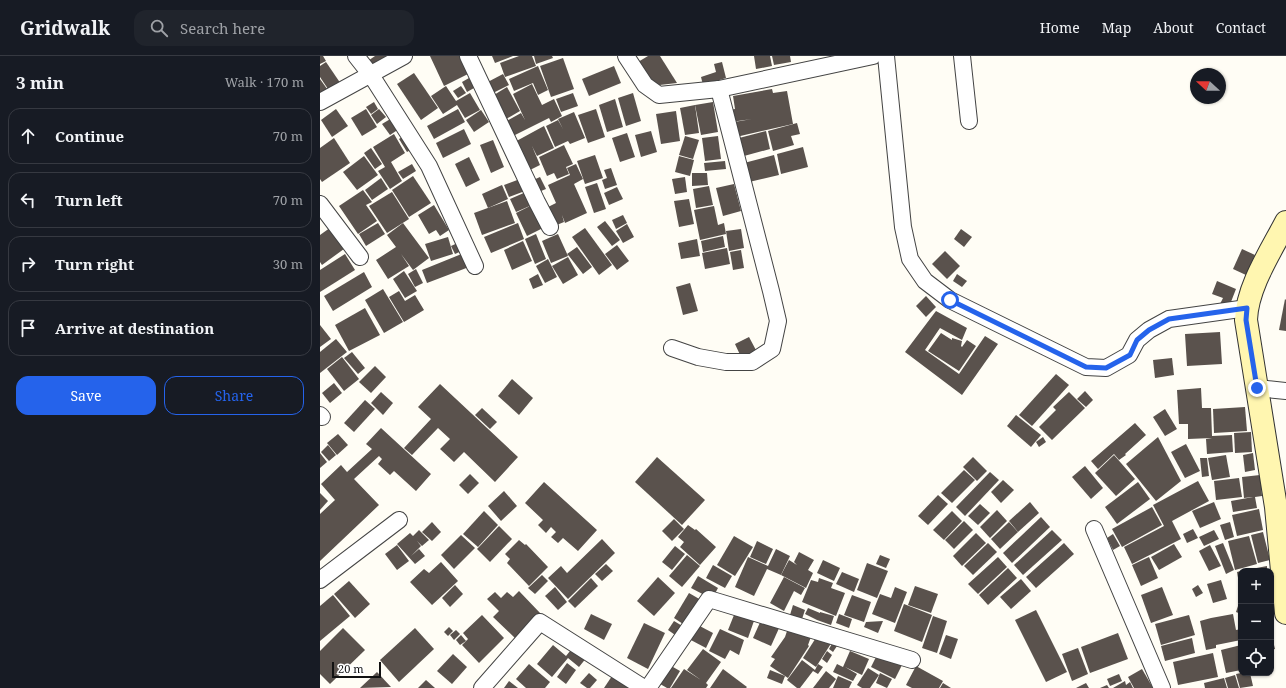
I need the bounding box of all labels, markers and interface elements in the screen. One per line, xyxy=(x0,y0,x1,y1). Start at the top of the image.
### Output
search box xyxy=(134,10,414,46)
text: Gridwalk xyxy=(20,15,110,41)
icon: search xyxy=(148,17,170,39)
text: Search here xyxy=(180,18,265,38)
text: Home xyxy=(1040,18,1080,37)
text: Map xyxy=(1102,18,1131,37)
text: About xyxy=(1153,18,1194,37)
text: Contact xyxy=(1216,18,1266,37)
north arrow xyxy=(1190,68,1226,104)
text: 3 min xyxy=(16,71,64,94)
text: Walk · 170 m xyxy=(225,73,304,91)
icon: ahead xyxy=(17,125,39,147)
text: Continue xyxy=(55,126,124,146)
text: 70 m xyxy=(273,127,303,145)
icon: left xyxy=(17,189,39,211)
text: Turn left xyxy=(55,190,123,210)
text: 70 m xyxy=(273,191,303,209)
icon: right xyxy=(17,253,39,275)
text: Turn right xyxy=(55,254,134,274)
text: 30 m xyxy=(273,255,303,273)
route start xyxy=(941,291,959,309)
icon: arrive xyxy=(17,317,39,339)
text: Arrive at destination xyxy=(55,318,214,338)
button: Save xyxy=(16,376,156,415)
button: Share xyxy=(164,376,304,415)
route end xyxy=(1248,379,1266,397)
map controls xyxy=(1238,568,1274,676)
button: + xyxy=(1238,568,1274,604)
button: − xyxy=(1238,604,1274,640)
button: locate xyxy=(1238,640,1274,676)
scale bar xyxy=(332,660,381,679)
text: 20 m xyxy=(338,661,364,676)

